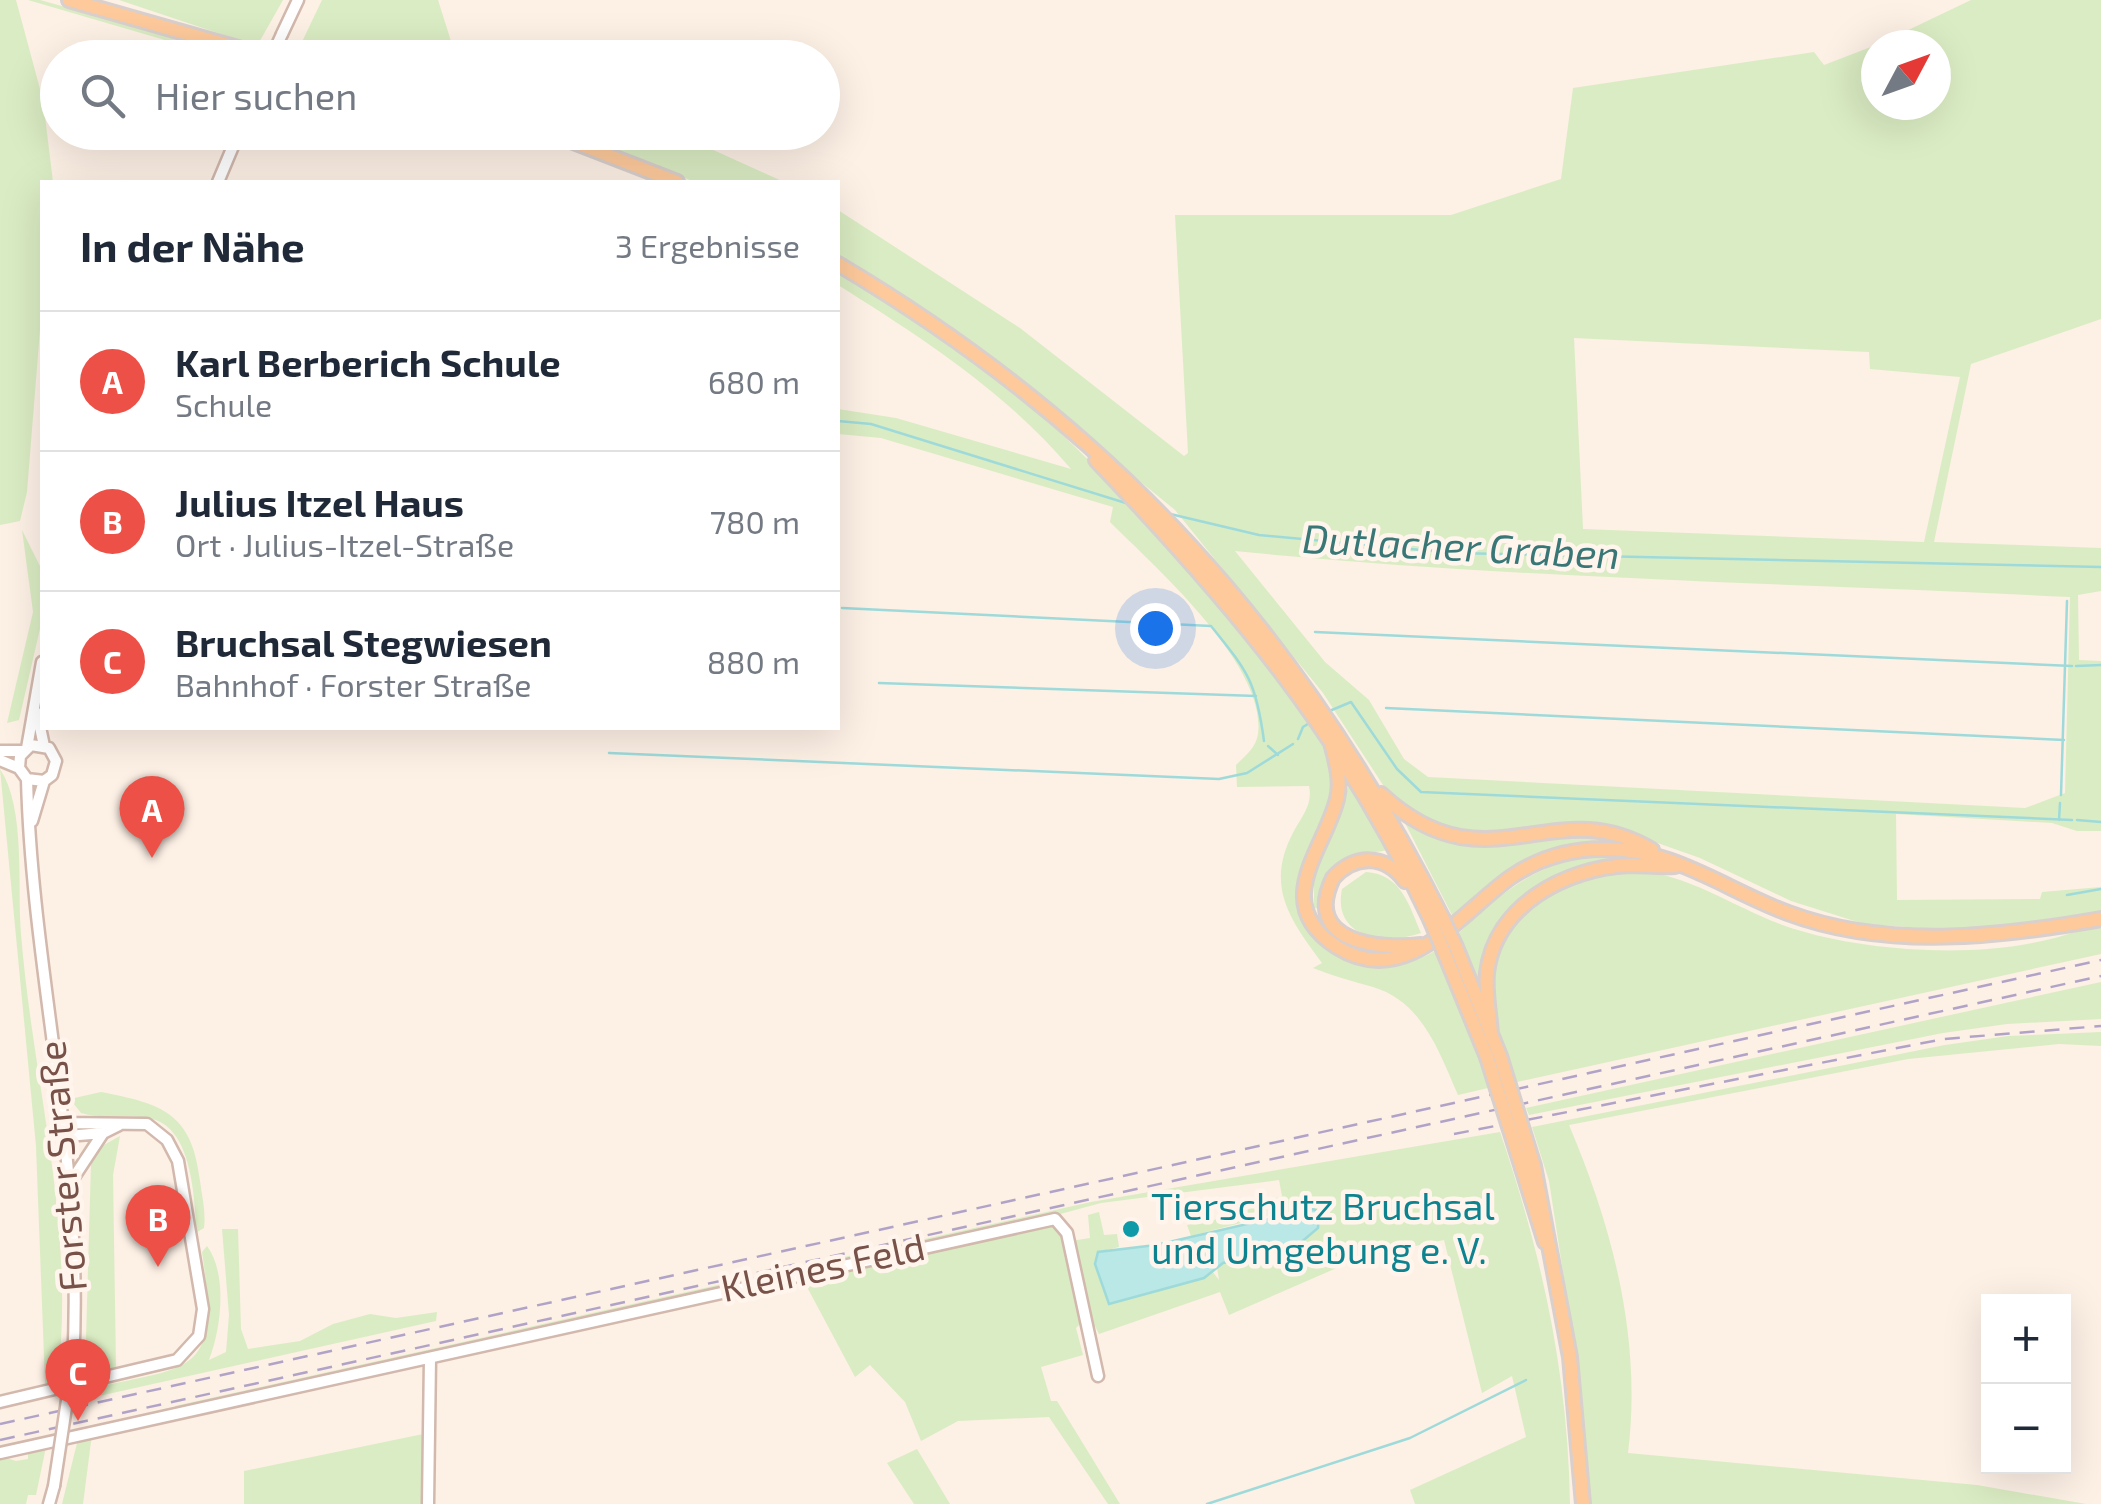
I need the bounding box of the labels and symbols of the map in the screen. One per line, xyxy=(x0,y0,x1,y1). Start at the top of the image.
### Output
north arrow xyxy=(1861,30,1951,120)
water label: Dutlacher Graben xyxy=(1301,513,1621,577)
your location xyxy=(1130,603,1181,654)
pin: A xyxy=(120,776,184,858)
street label: Forster Straße xyxy=(27,1039,95,1293)
place label: Tierschutz Bruchsal und Umgebung e. V. xyxy=(1151,1182,1495,1272)
pin: B xyxy=(126,1184,190,1267)
marker: Tierschutz Bruchsal und Umgebung e. V. xyxy=(1120,1218,1142,1240)
street label: Kleines Feld xyxy=(716,1222,929,1310)
pin: C xyxy=(46,1338,110,1421)

